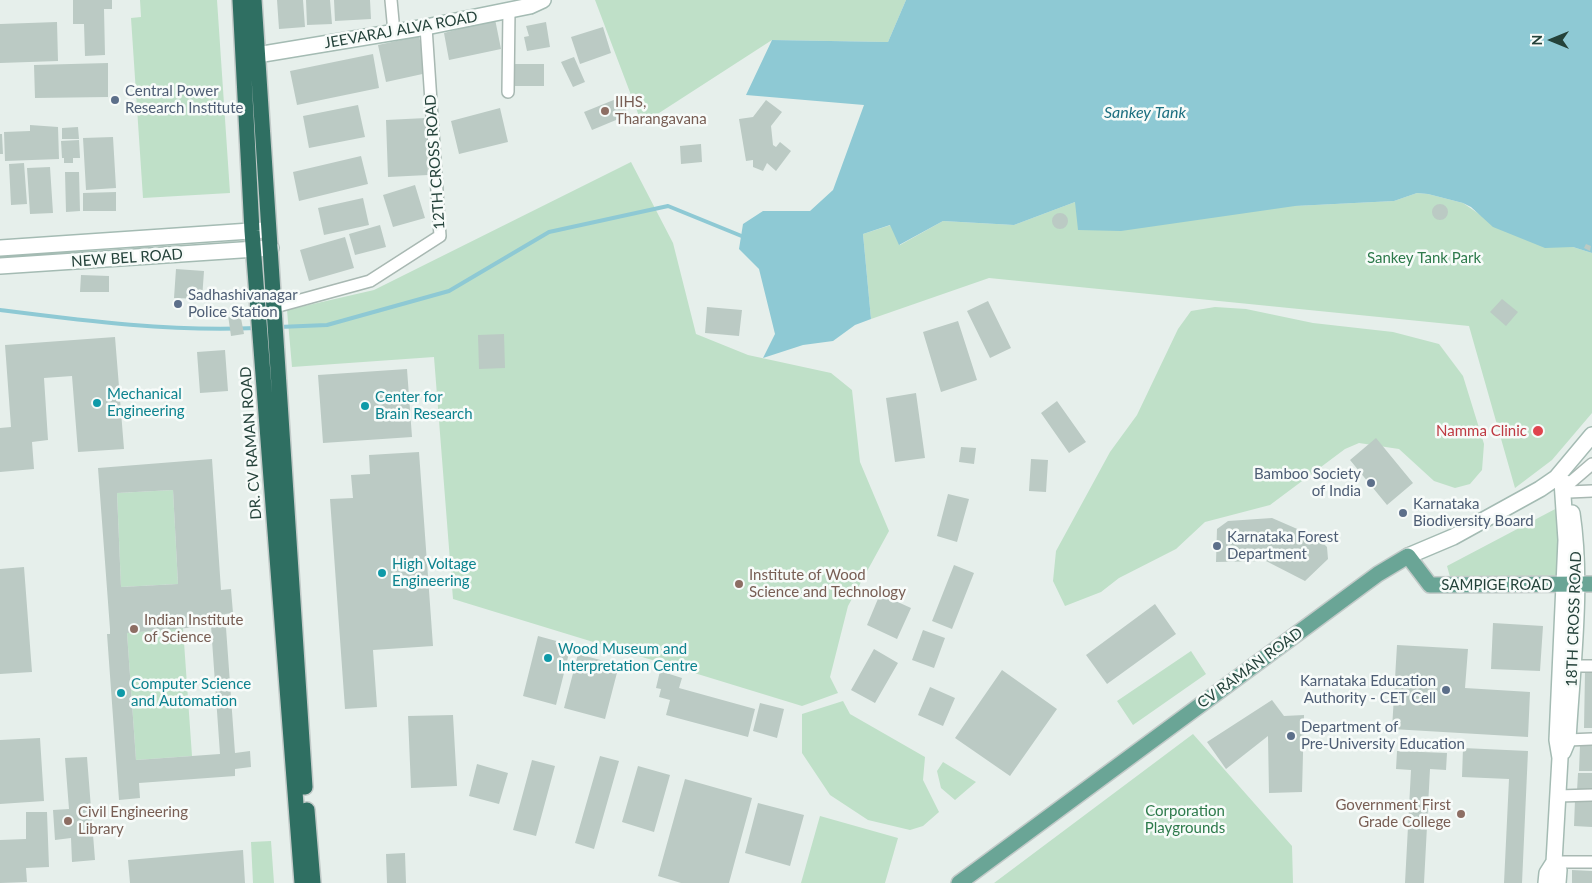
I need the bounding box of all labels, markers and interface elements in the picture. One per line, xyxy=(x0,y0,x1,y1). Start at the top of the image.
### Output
street label: JEEVARAJ ALVA ROAD xyxy=(323,8,479,52)
north arrow xyxy=(1527,15,1577,65)
text: N xyxy=(1528,35,1545,45)
place label: Central Power Research Institute xyxy=(125,82,243,117)
place label: IIHS, Tharangavana xyxy=(615,93,707,128)
marker: Central Power Research Institute xyxy=(109,94,121,106)
street label: 12TH CROSS ROAD xyxy=(421,94,449,230)
water label: Sankey Tank xyxy=(1104,103,1186,123)
marker: IIHS, Tharangavana xyxy=(599,105,611,117)
street label: NEW BEL ROAD xyxy=(71,245,183,271)
park label: Sankey Tank Park xyxy=(1367,249,1481,267)
place label: Sadhashivanagar Police Station xyxy=(188,286,298,321)
marker: Sadhashivanagar Police Station xyxy=(172,298,184,310)
street label: DR. CV RAMAN ROAD xyxy=(237,366,265,520)
place label: Mechanical Engineering xyxy=(107,385,185,420)
place label: Center for Brain Research xyxy=(375,388,473,423)
marker: Mechanical Engineering xyxy=(91,397,103,409)
marker: Center for Brain Research xyxy=(359,400,371,412)
place label: Namma Clinic xyxy=(1436,422,1527,440)
marker: Namma Clinic xyxy=(1531,424,1545,438)
place label: Bamboo Society of India xyxy=(1254,465,1361,500)
marker: Bamboo Society of India xyxy=(1365,477,1377,489)
place label: Karnataka Biodiversity Board xyxy=(1413,495,1534,530)
marker: Karnataka Biodiversity Board xyxy=(1397,507,1409,519)
place label: Karnataka Forest Department xyxy=(1227,528,1339,563)
marker: Karnataka Forest Department xyxy=(1211,540,1223,552)
street label: 18TH CROSS ROAD xyxy=(1563,551,1585,687)
place label: High Voltage Engineering xyxy=(392,555,476,590)
place label: Institute of Wood Science and Technology xyxy=(749,566,906,601)
marker: High Voltage Engineering xyxy=(376,567,388,579)
street label: SAMPIGE ROAD xyxy=(1441,576,1553,594)
marker: Institute of Wood Science and Technology xyxy=(733,578,745,590)
place label: Indian Institute of Science xyxy=(144,611,243,646)
marker: Indian Institute of Science xyxy=(128,623,140,635)
street label: CV RAMAN ROAD xyxy=(1194,624,1306,712)
place label: Wood Museum and Interpretation Centre xyxy=(558,640,698,675)
marker: Wood Museum and Interpretation Centre xyxy=(542,652,554,664)
place label: Karnataka Education Authority - CET Cell xyxy=(1300,672,1436,707)
place label: Computer Science and Automation xyxy=(131,675,251,710)
marker: Karnataka Education Authority - CET Cell xyxy=(1440,684,1452,696)
marker: Computer Science and Automation xyxy=(115,687,127,699)
place label: Department of Pre-University Education xyxy=(1301,718,1465,753)
marker: Department of Pre-University Education xyxy=(1285,730,1297,742)
place label: Government First Grade College xyxy=(1335,796,1451,831)
park label: Corporation Playgrounds xyxy=(1145,802,1225,837)
place label: Civil Engineering Library xyxy=(78,803,188,838)
marker: Government First Grade College xyxy=(1455,808,1467,820)
marker: Civil Engineering Library xyxy=(62,815,74,827)

